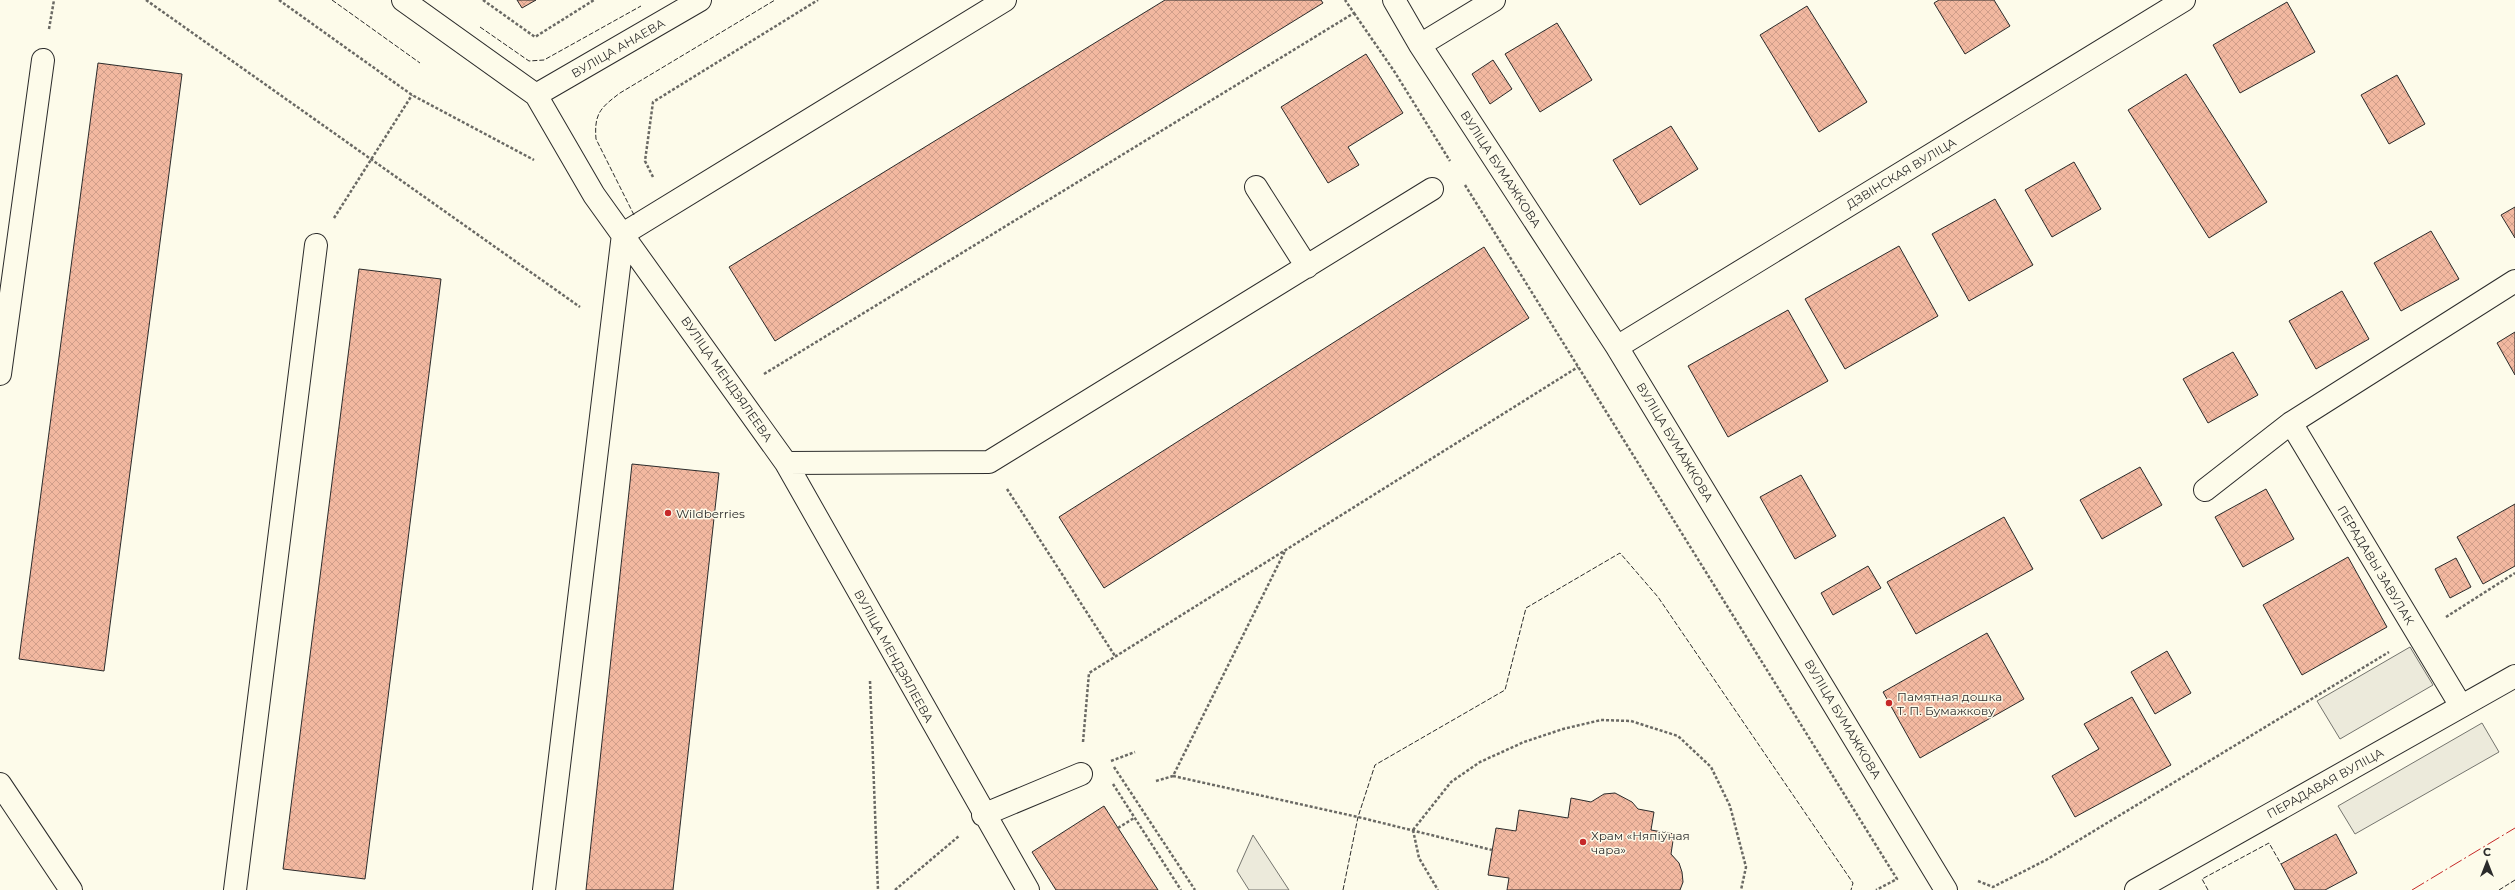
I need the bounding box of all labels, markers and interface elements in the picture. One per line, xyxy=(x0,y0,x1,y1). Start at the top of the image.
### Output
street label: ВУЛІЦА АНАЕВА xyxy=(569,15,667,81)
street label: ВУЛІЦА БУМАЖКОВА xyxy=(1458,108,1545,230)
street label: ДЗВІНСКАЯ ВУЛІЦА xyxy=(1843,134,1959,212)
street label: ВУЛІЦА МЕНДЗЯЛЕЕВА xyxy=(678,313,776,445)
street label: ВУЛІЦА БУМАЖКОВА xyxy=(1633,380,1717,504)
street label: ПЕРАДАВЫ ЗАВУЛАК xyxy=(2334,502,2418,628)
place label: Wildberries xyxy=(676,506,745,521)
marker: Wildberries xyxy=(663,508,673,518)
street label: ВУЛІЦА МЕНДЗЯЛЕЕВА xyxy=(851,587,937,725)
street label: ВУЛІЦА БУМАЖКОВА xyxy=(1801,657,1885,781)
place label: Памятная дошка Т. П. Бумажкову xyxy=(1897,689,2002,718)
marker: Памятная дошка Т. П. Бумажкову xyxy=(1884,698,1894,708)
street label: ПЕРАДАВАЯ ВУЛІЦА xyxy=(2264,745,2386,821)
place label: Храм «Няпіўная чара» xyxy=(1591,828,1690,857)
marker: Храм «Няпіўная чара» xyxy=(1578,837,1588,847)
north arrow xyxy=(2467,842,2507,882)
text: С xyxy=(2483,845,2491,859)

